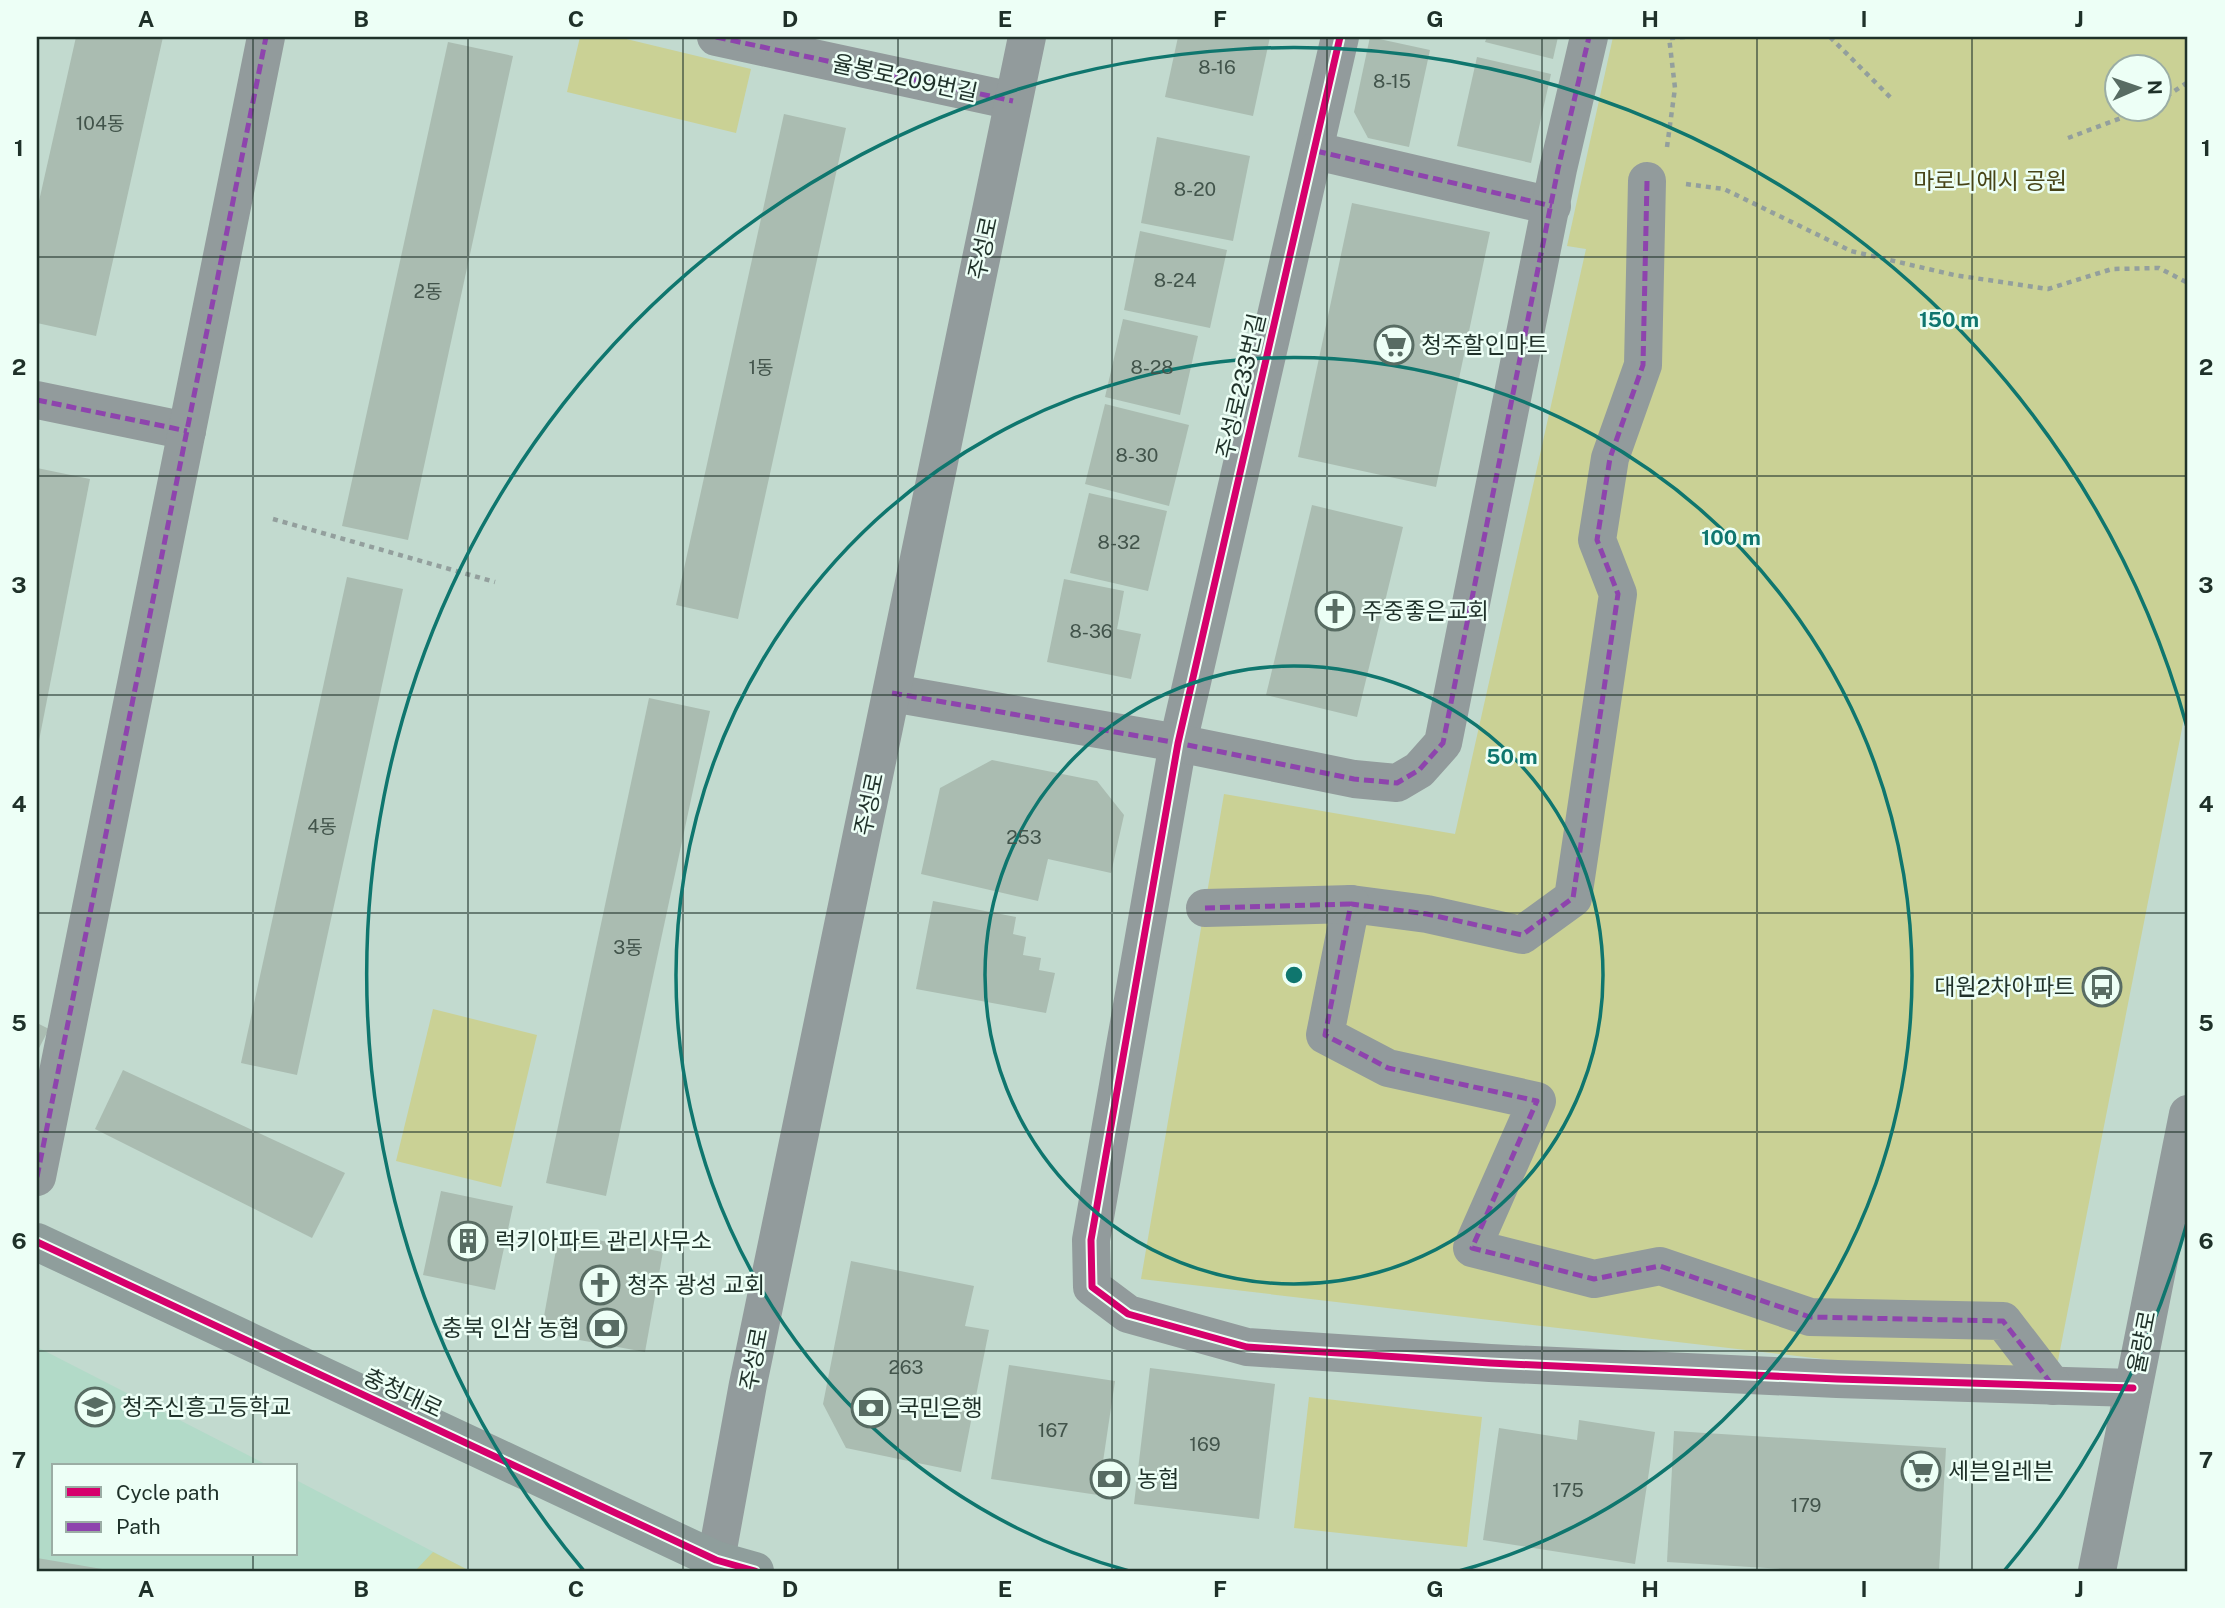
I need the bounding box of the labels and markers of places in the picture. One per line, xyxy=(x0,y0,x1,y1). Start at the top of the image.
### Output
supermarket icon: 청주할인마트 xyxy=(1373,324,1415,366)
place label: 청주할인마트 xyxy=(1421,331,1548,358)
church icon: 주중좋은교회 xyxy=(1314,590,1356,632)
place label: 주중좋은교회 xyxy=(1362,597,1489,624)
centre of rings xyxy=(1282,963,1306,987)
bus stop icon: 대원2차아파트 xyxy=(2081,966,2123,1008)
place label: 대원2차아파트 xyxy=(1934,973,2075,1000)
building icon: 럭키아파트 관리사무소 xyxy=(447,1220,489,1262)
place label: 럭키아파트 관리사무소 xyxy=(495,1227,712,1254)
church icon: 청주 광성 교회 xyxy=(579,1264,621,1306)
place label: 청주 광성 교회 xyxy=(627,1271,765,1298)
bank icon: 충북 인삼 농협 xyxy=(586,1307,628,1349)
place label: 충북 인삼 농협 xyxy=(442,1314,580,1341)
school or university icon: 청주신흥고등학교 xyxy=(74,1386,116,1428)
bank icon: 국민은행 xyxy=(850,1387,892,1429)
place label: 청주신흥고등학교 xyxy=(122,1393,291,1420)
place label: 국민은행 xyxy=(898,1394,983,1421)
supermarket icon: 세븐일레븐 xyxy=(1900,1450,1942,1492)
place label: 세븐일레븐 xyxy=(1948,1457,2054,1484)
bank icon: 농협 xyxy=(1089,1458,1131,1500)
place label: 농협 xyxy=(1137,1465,1179,1492)

